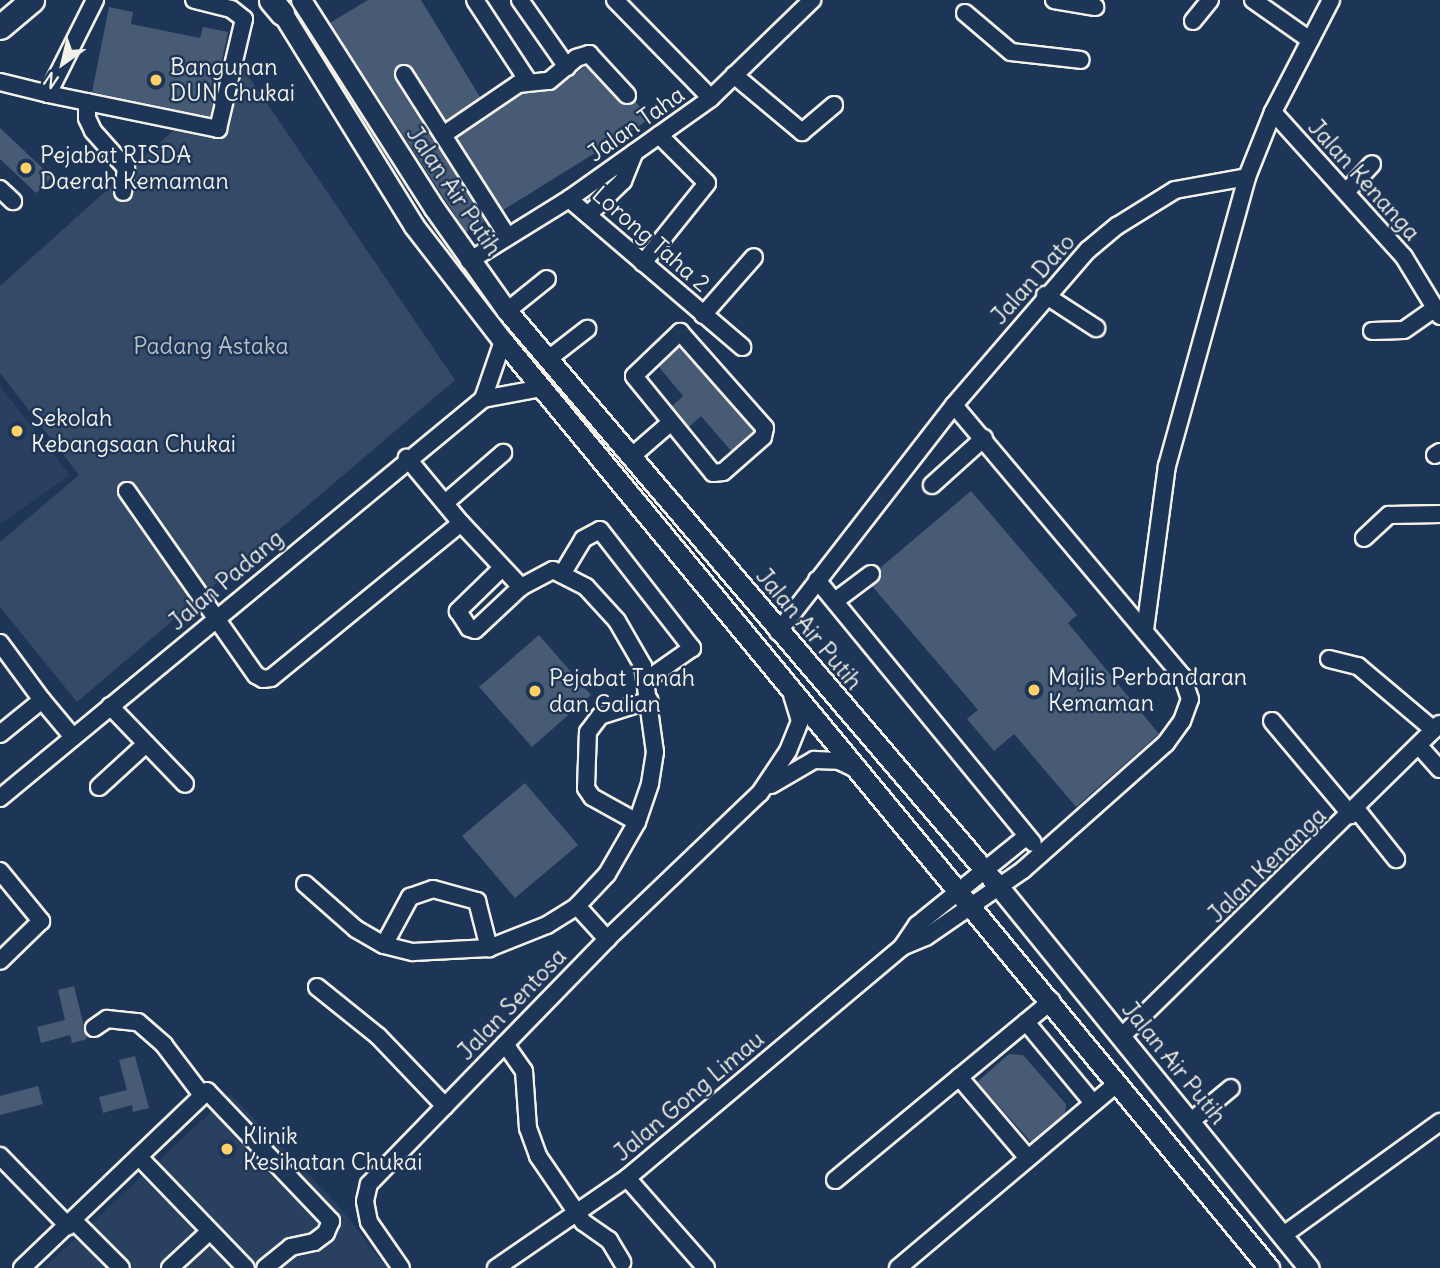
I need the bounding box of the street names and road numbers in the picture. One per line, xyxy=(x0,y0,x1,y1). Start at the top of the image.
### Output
street label: Jalan Taha xyxy=(582,81,690,167)
street label: Jalan Kenanga xyxy=(1302,114,1426,246)
street label: Jalan Air Putih xyxy=(401,121,507,261)
street label: Lorong Taha 2 xyxy=(586,180,716,298)
street label: Jalan Dato xyxy=(985,228,1081,330)
street label: Jalan Padang xyxy=(163,524,289,636)
street label: Jalan Air Putih xyxy=(750,563,868,695)
street label: Jalan Kenanga xyxy=(1202,802,1332,928)
street label: Jalan Sentosa xyxy=(452,942,572,1066)
street label: Jalan Air Putih xyxy=(1116,996,1232,1130)
street label: Jalan Gong Limau xyxy=(608,1025,770,1167)

